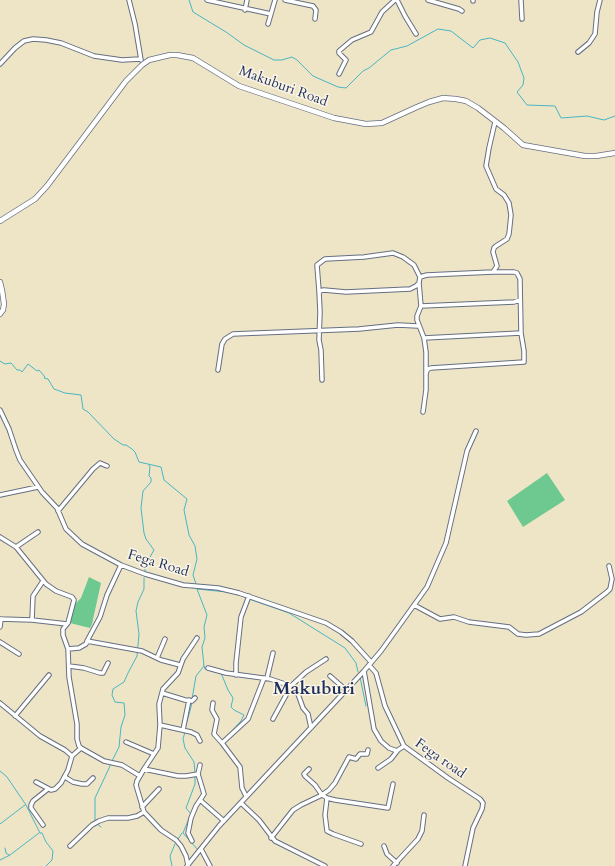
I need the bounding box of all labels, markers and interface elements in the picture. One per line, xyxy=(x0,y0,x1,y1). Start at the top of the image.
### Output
street label: Makuburi Road xyxy=(236,63,330,111)
street label: Fega Road xyxy=(126,547,190,581)
district label: Makuburi xyxy=(273,679,355,701)
street label: Fega road xyxy=(411,735,469,783)

